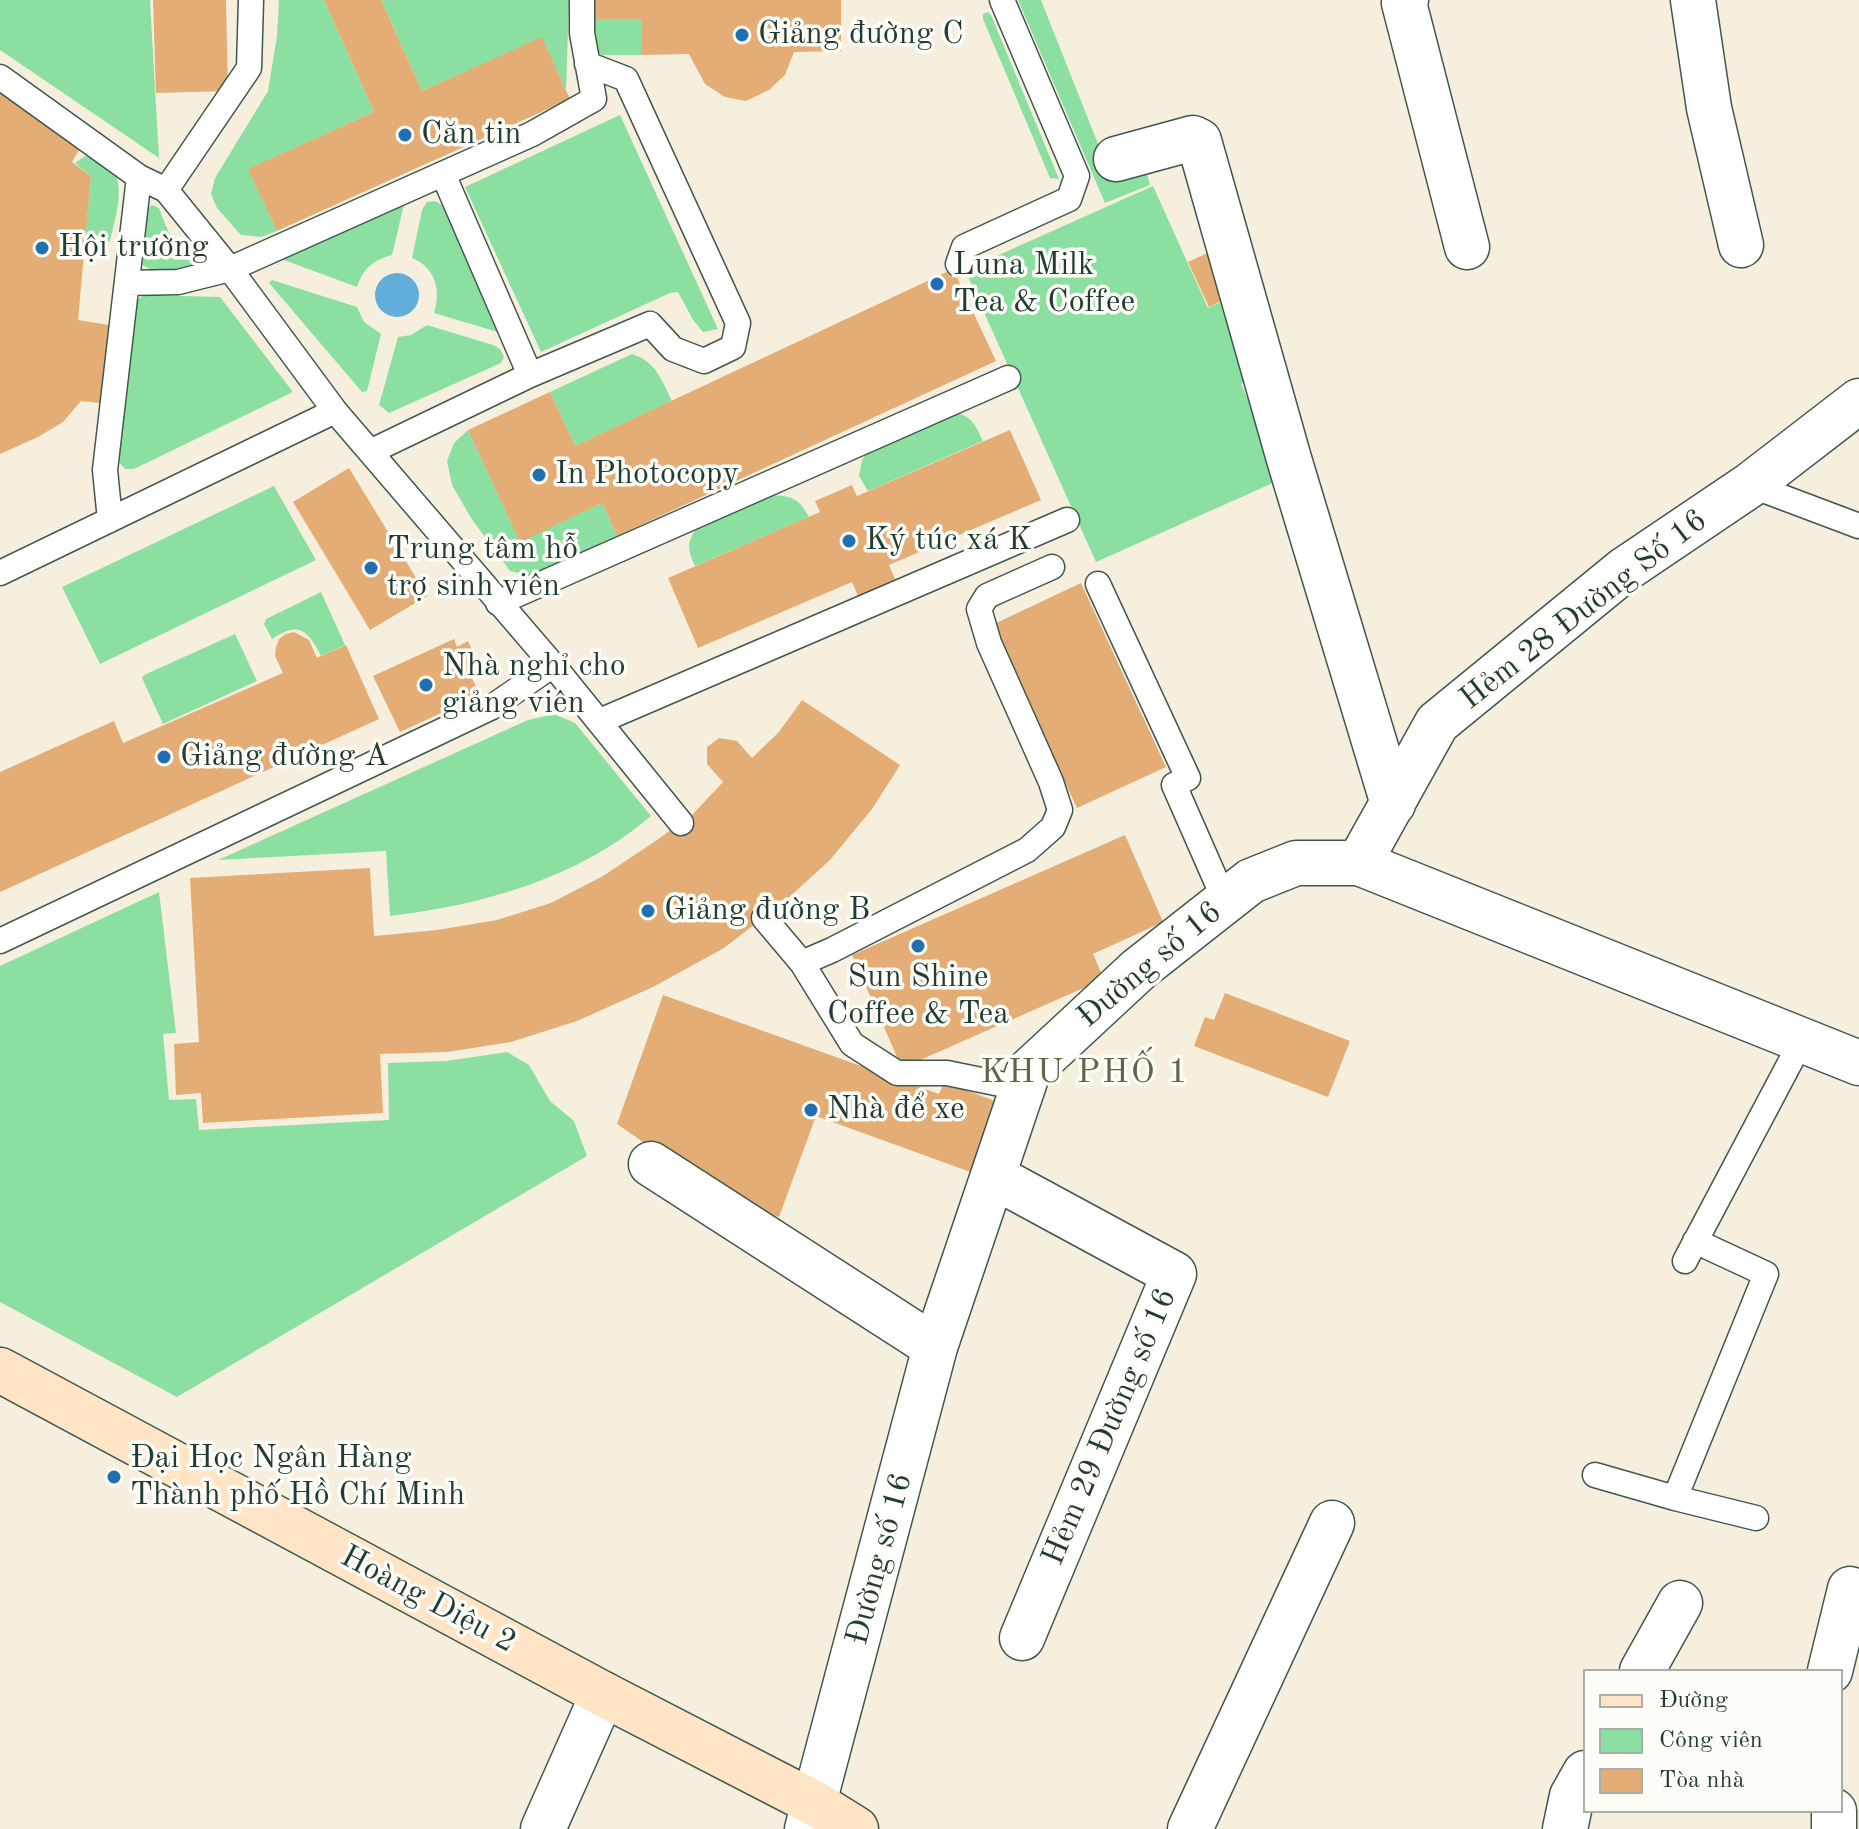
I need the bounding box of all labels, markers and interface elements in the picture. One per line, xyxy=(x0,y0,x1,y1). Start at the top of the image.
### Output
place label: Giảng đường C xyxy=(758,16,964,54)
marker: Giảng đường C xyxy=(733,26,751,44)
place label: Căn tin xyxy=(421,116,522,154)
marker: Căn tin xyxy=(396,126,414,144)
place label: Hội trường xyxy=(58,229,209,267)
marker: Hội trường xyxy=(33,239,51,257)
place label: Luna Milk Tea & Coffee xyxy=(953,247,1135,322)
marker: Luna Milk Tea & Coffee xyxy=(928,275,946,293)
place label: In Photocopy xyxy=(555,456,739,494)
marker: In Photocopy xyxy=(530,466,548,484)
street label: Hẻm 28 Đường Số 16 xyxy=(1453,502,1715,718)
place label: Ký túc xá K xyxy=(865,522,1032,560)
place label: Trung tâm hỗ trợ sinh viên xyxy=(387,531,578,606)
marker: Ký túc xá K xyxy=(840,532,858,550)
marker: Trung tâm hỗ trợ sinh viên xyxy=(362,559,380,577)
place label: Nhà nghỉ cho giảng viên xyxy=(442,648,626,723)
marker: Nhà nghỉ cho giảng viên xyxy=(417,676,435,694)
place label: Giảng đường A xyxy=(180,738,389,776)
marker: Giảng đường A xyxy=(155,748,173,766)
place label: Giảng đường B xyxy=(664,892,870,930)
street label: Đường số 16 xyxy=(1070,893,1230,1037)
marker: Giảng đường B xyxy=(639,902,657,920)
marker: Sun Shine Coffee & Tea xyxy=(909,937,927,955)
place label: Sun Shine Coffee & Tea xyxy=(827,959,1009,1034)
district label: KHU PHỐ 1 xyxy=(980,1053,1190,1093)
place label: Nhà để xe xyxy=(827,1091,965,1129)
marker: Nhà để xe xyxy=(802,1101,820,1119)
street label: Hẻm 29 Đường số 16 xyxy=(1034,1283,1186,1571)
place label: Đại Học Ngân Hàng Thành phố Hồ Chí Minh xyxy=(130,1440,465,1515)
marker: Đại Học Ngân Hàng Thành phố Hồ Chí Minh xyxy=(105,1468,123,1486)
street label: Đường số 16 xyxy=(839,1469,921,1649)
street label: Hoàng Diệu 2 xyxy=(334,1538,522,1662)
legend xyxy=(1583,1669,1843,1813)
text: Đường xyxy=(1659,1689,1728,1713)
text: Công viên xyxy=(1659,1729,1763,1753)
text: Tòa nhà xyxy=(1659,1769,1745,1793)

